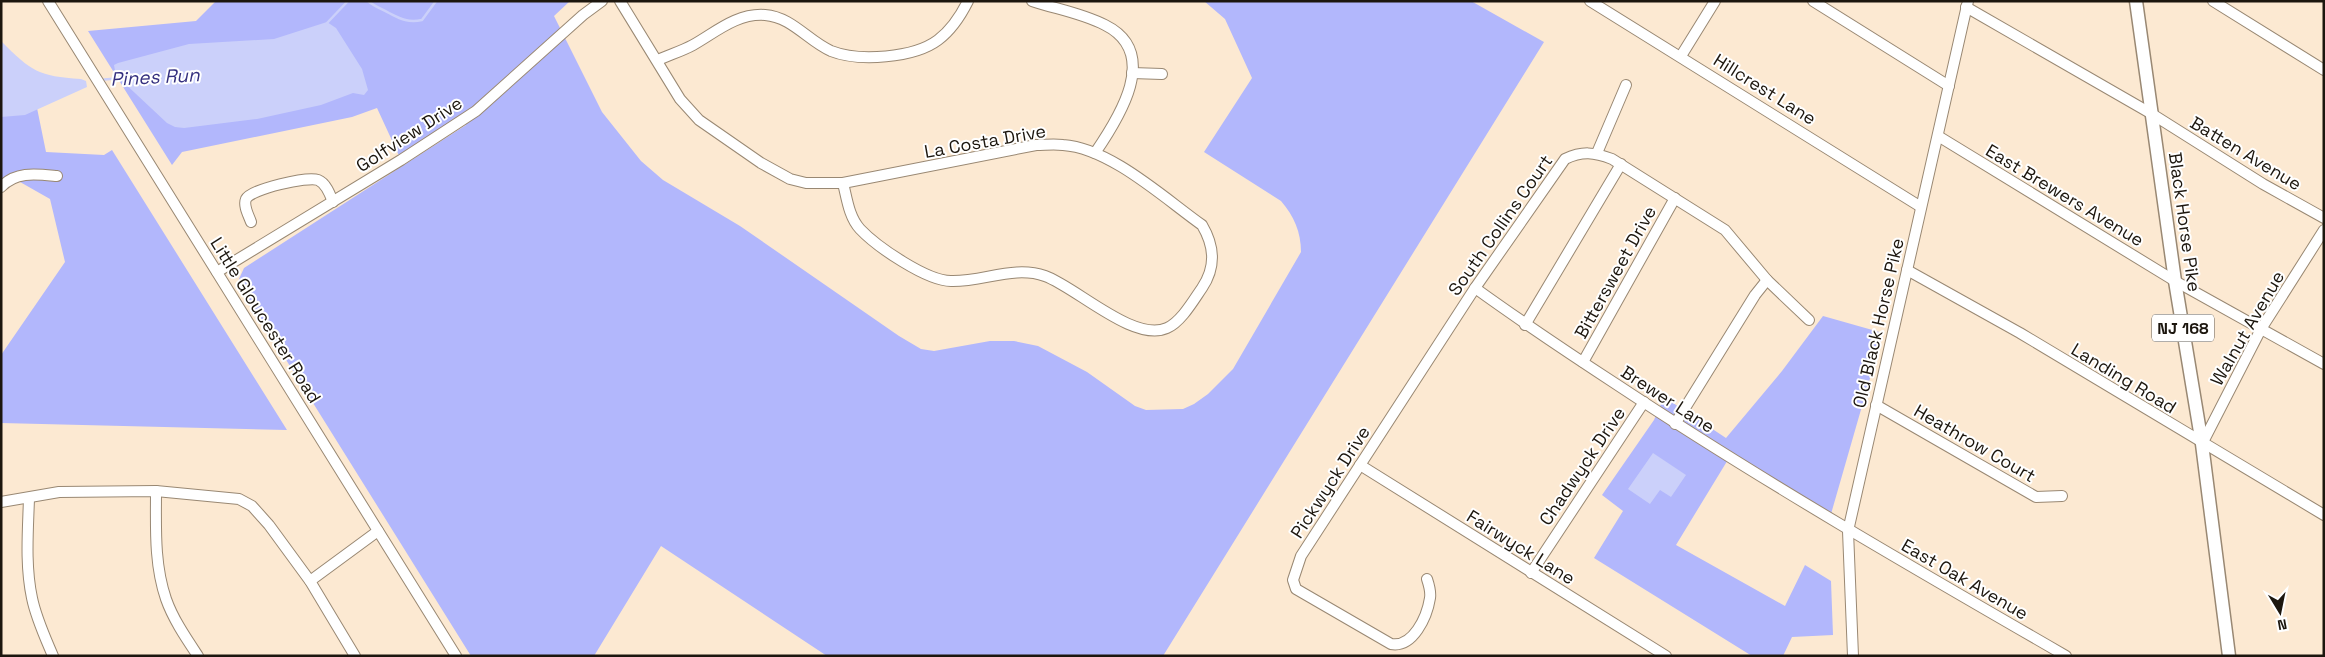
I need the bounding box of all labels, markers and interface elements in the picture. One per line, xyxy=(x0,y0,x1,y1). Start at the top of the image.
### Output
street label: Hillcrest Lane xyxy=(1709,48,1821,130)
water label: Pines Run xyxy=(110,62,201,92)
street label: Golfview Drive xyxy=(352,91,466,177)
street label: Batten Avenue xyxy=(2186,111,2306,195)
street label: La Costa Drive xyxy=(922,119,1048,163)
street label: East Brewers Avenue xyxy=(1982,139,2148,251)
street label: South Collins Court xyxy=(1443,150,1557,300)
street label: Black Horse Pike xyxy=(2164,151,2206,293)
street label: Bittersweet Drive xyxy=(1569,202,1661,342)
street label: Little Gloucester Road xyxy=(206,233,326,407)
street label: Old Black Horse Pike xyxy=(1847,236,1909,410)
street label: Walnut Avenue xyxy=(2205,267,2289,389)
road number: NJ 168 xyxy=(2152,314,2214,342)
street label: Landing Road xyxy=(2067,338,2181,418)
street label: Brewer Lane xyxy=(1617,360,1719,438)
street label: Heathrow Court xyxy=(1910,399,2040,487)
street label: Chadwyck Drive xyxy=(1534,402,1630,530)
street label: Pickwyck Drive xyxy=(1285,422,1375,542)
street label: Fairwyck Lane xyxy=(1463,505,1579,589)
street label: East Oak Avenue xyxy=(1897,533,2033,625)
north arrow xyxy=(2255,587,2305,637)
text: N xyxy=(2276,615,2288,634)

